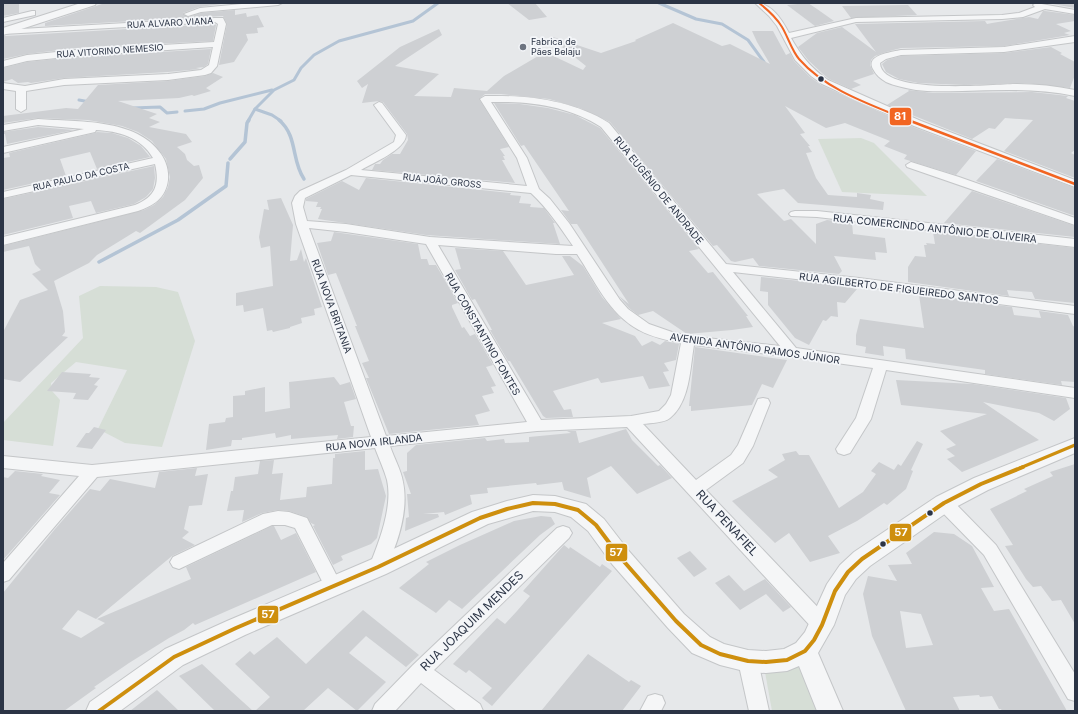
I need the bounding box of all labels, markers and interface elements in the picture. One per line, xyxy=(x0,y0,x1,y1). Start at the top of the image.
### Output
street label: RUA ALVARO VIANA xyxy=(126,15,213,30)
place label: Fabrica de Pães Belaju xyxy=(531,36,580,57)
street label: RUA VITORINO NEMESIO xyxy=(56,41,164,60)
marker: Fabrica de Pães Belaju xyxy=(518,42,528,52)
unlabelled marker xyxy=(816,74,826,84)
line badge: 81 xyxy=(889,107,912,126)
text: 81 xyxy=(894,109,906,123)
street label: RUA EUGÊNIO DE ANDRADE xyxy=(612,134,706,246)
street label: RUA PAULO DA COSTA xyxy=(32,160,130,193)
street label: RUA JOÃO GROSS xyxy=(402,171,482,190)
street label: RUA COMERCINDO ANTÔNIO DE OLIVEIRA xyxy=(832,211,1038,245)
street label: RUA NOVA BRITANIA xyxy=(309,257,355,355)
street label: RUA AGILBERTO DE FIGUEIREDO SANTOS xyxy=(799,270,999,306)
street label: RUA CONSTANTINO FONTES xyxy=(443,271,523,397)
street label: AVENIDA ANTÔNIO RAMOS JÚNIOR xyxy=(669,329,841,366)
street label: RUA NOVA IRLANDA xyxy=(325,431,423,453)
street label: RUA PENAFIEL xyxy=(693,487,762,559)
unlabelled marker xyxy=(925,508,935,518)
line badge: 57 xyxy=(889,523,912,542)
text: 57 xyxy=(894,525,908,539)
unlabelled marker xyxy=(878,539,888,549)
line badge: 57 xyxy=(605,543,628,562)
text: 57 xyxy=(609,545,623,559)
street label: RUA JOAQUIM MENDES xyxy=(417,567,527,674)
line badge: 57 xyxy=(257,605,279,624)
text: 57 xyxy=(261,607,275,621)

